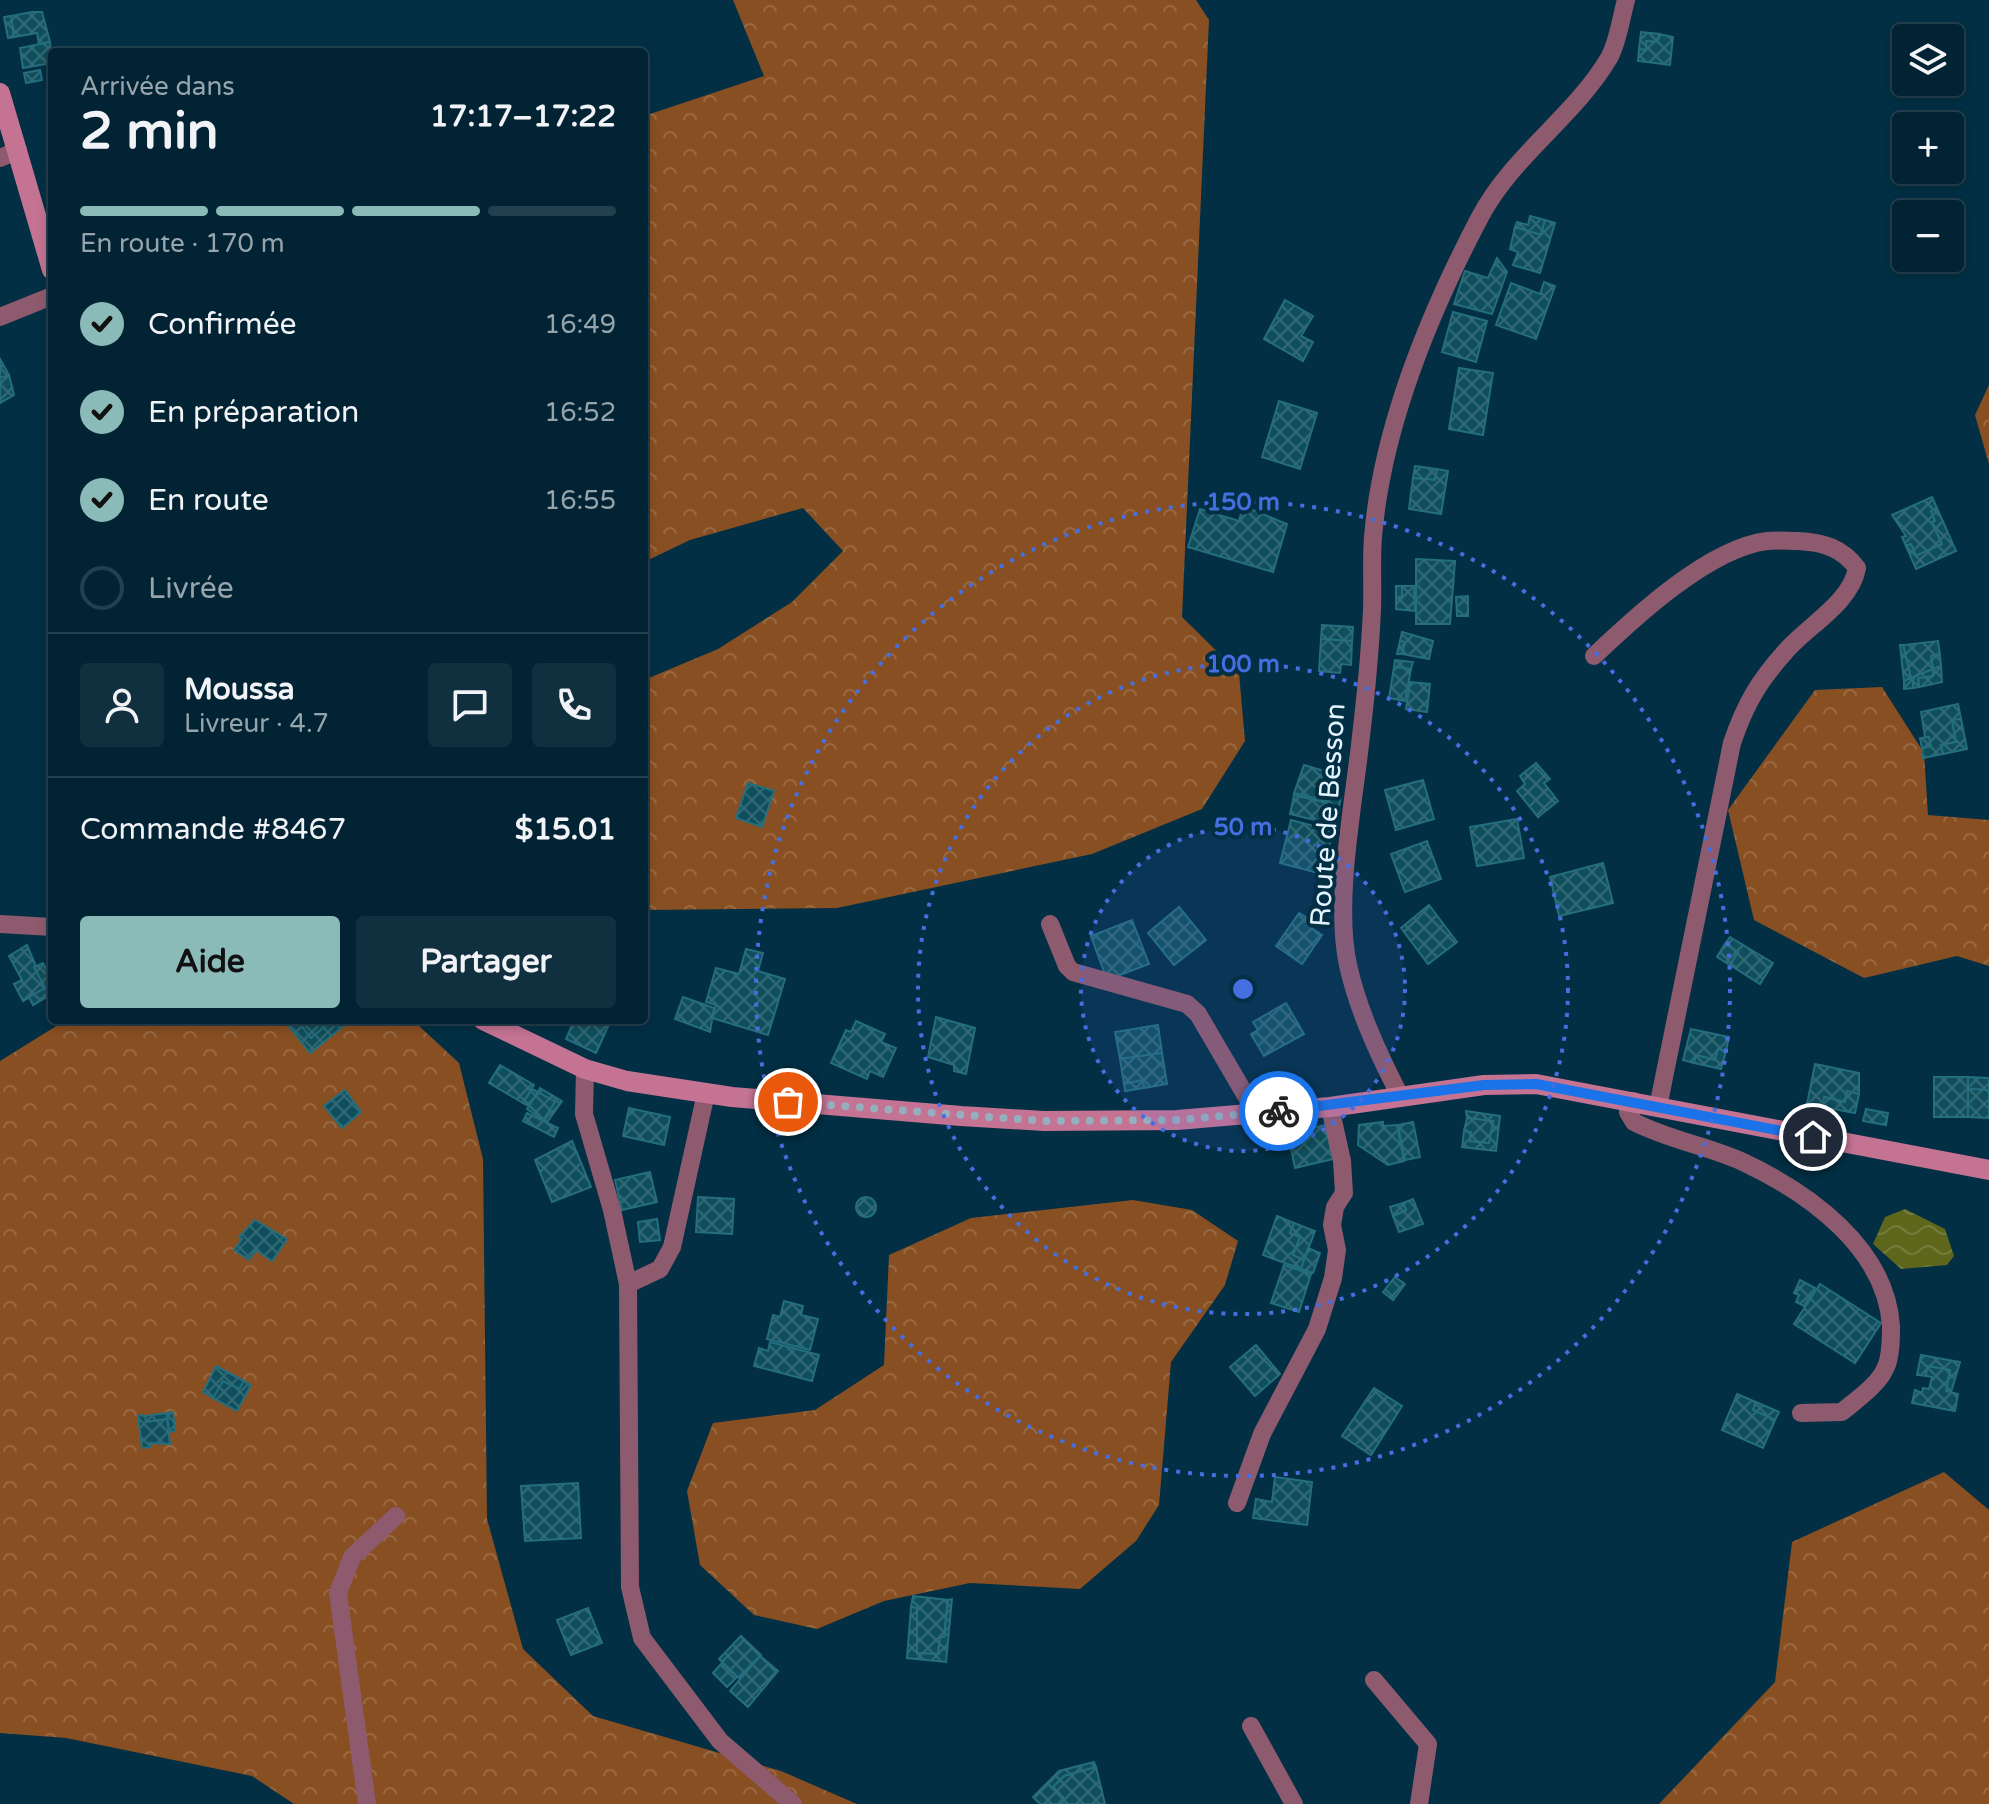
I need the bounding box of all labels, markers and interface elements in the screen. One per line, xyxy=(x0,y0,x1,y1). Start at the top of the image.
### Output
map controls xyxy=(1892,24,1964,272)
button: layers xyxy=(1892,24,1964,96)
text: Arrivée dans xyxy=(80,71,235,102)
text: 17:17–17:22 xyxy=(430,98,616,135)
text: 2 min xyxy=(80,100,219,163)
button: + xyxy=(1892,112,1964,184)
button: − xyxy=(1892,200,1964,272)
text: En route · 170 m xyxy=(80,228,285,259)
icon: check xyxy=(80,302,124,346)
text: Confirmée xyxy=(148,306,297,343)
text: 16:49 xyxy=(544,309,616,340)
icon: check xyxy=(80,390,124,434)
text: En préparation xyxy=(148,394,359,431)
text: 16:52 xyxy=(544,397,616,428)
icon: check xyxy=(80,478,124,522)
text: En route xyxy=(148,482,269,519)
text: 16:55 xyxy=(544,485,616,516)
text: 150 m xyxy=(1206,488,1280,517)
text: Livrée xyxy=(148,570,234,607)
text: 100 m xyxy=(1206,650,1280,679)
button: person xyxy=(80,663,164,747)
button: chat xyxy=(428,663,512,747)
button: phone xyxy=(532,663,616,747)
text: Moussa xyxy=(184,671,295,708)
street label: Route de Besson xyxy=(1303,702,1353,928)
text: Livreur · 4.7 xyxy=(184,708,329,739)
text: Commande #8467 xyxy=(80,811,346,848)
text: $15.01 xyxy=(515,811,616,848)
text: 50 m xyxy=(1214,813,1272,842)
button: Aide xyxy=(80,916,340,1008)
button: Partager xyxy=(356,916,616,1008)
centre of rings xyxy=(1229,975,1257,1003)
pin xyxy=(754,1068,822,1136)
courier xyxy=(1239,1071,1319,1151)
icon: bag xyxy=(766,1080,810,1124)
icon: bike xyxy=(1257,1089,1301,1133)
pin xyxy=(1779,1103,1847,1171)
icon: home xyxy=(1791,1115,1835,1159)

